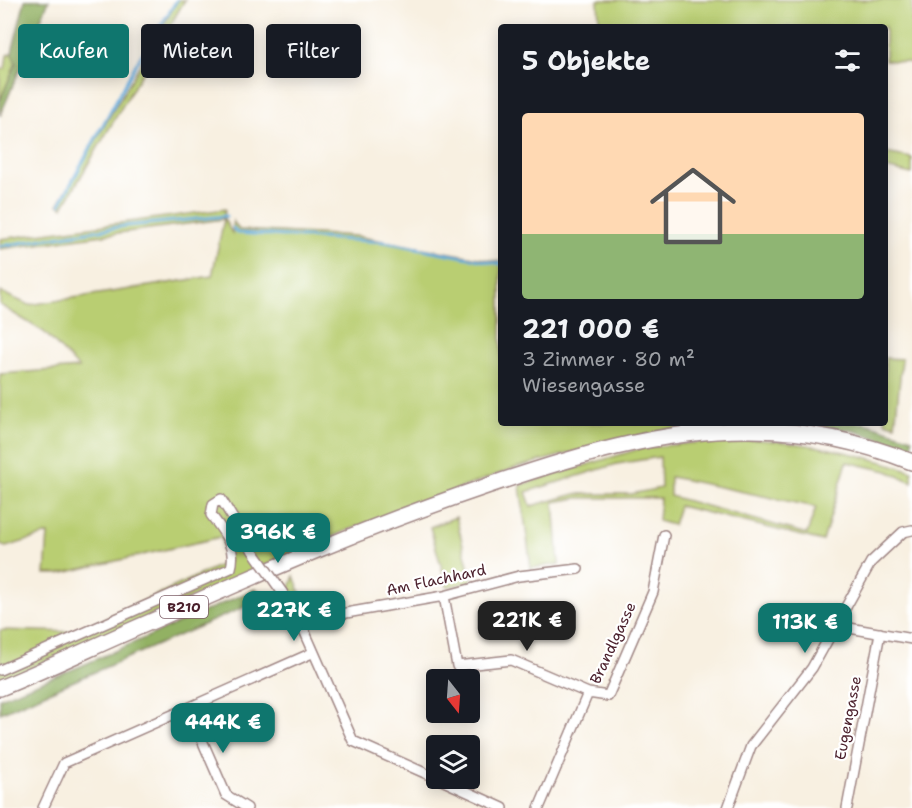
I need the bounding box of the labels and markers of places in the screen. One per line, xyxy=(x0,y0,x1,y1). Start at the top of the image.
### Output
pin: 396K € xyxy=(229,513,327,564)
pin: 227K € xyxy=(245,591,343,642)
pin: 221K € xyxy=(478,601,576,652)
pin: 113K € xyxy=(756,603,854,654)
pin: 444K € xyxy=(174,703,272,754)

